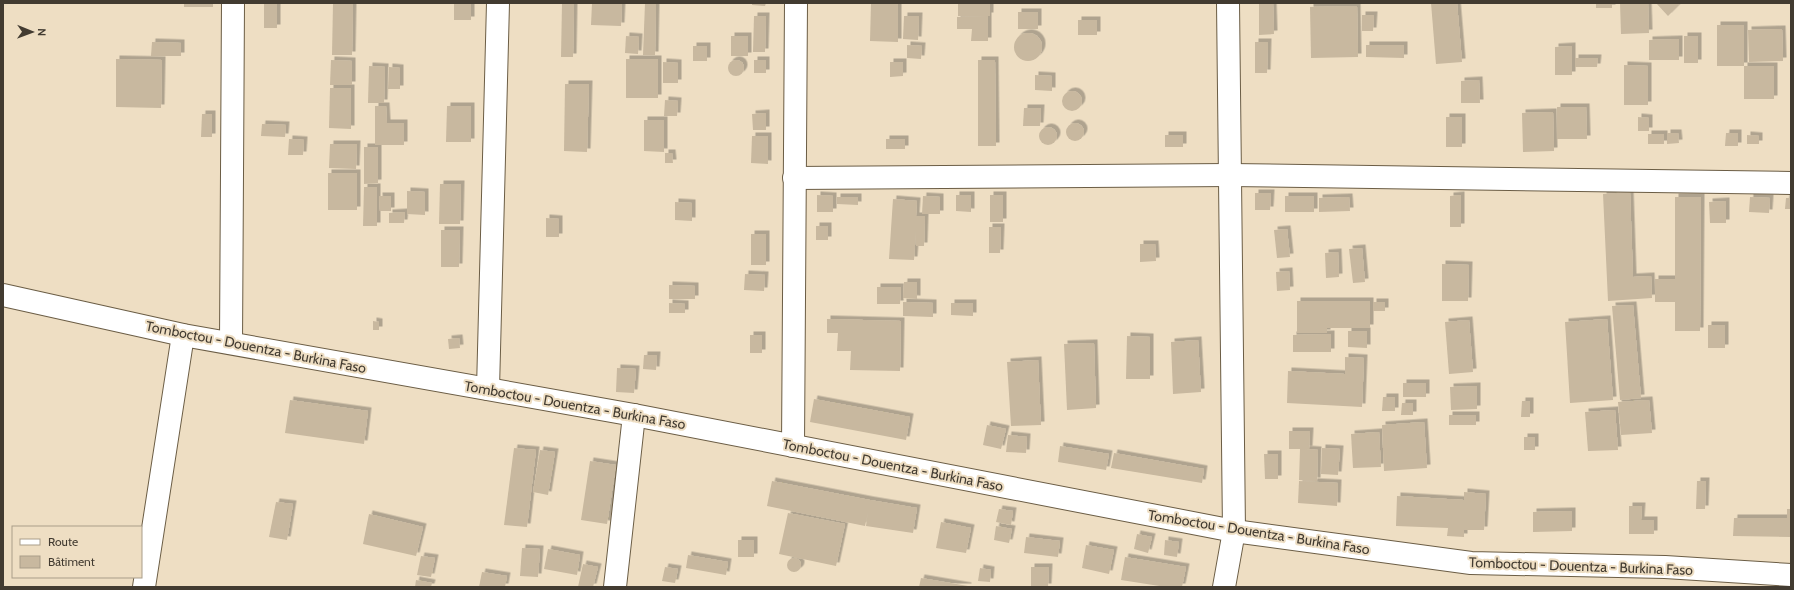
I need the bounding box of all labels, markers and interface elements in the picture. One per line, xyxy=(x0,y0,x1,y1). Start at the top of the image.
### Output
north arrow xyxy=(12,12,52,52)
text: N xyxy=(35,28,49,36)
street label: Tomboctou - Douentza - Burkina Faso xyxy=(144,317,368,377)
street label: Tomboctou - Douentza - Burkina Faso xyxy=(463,377,687,433)
street label: Tomboctou - Douentza - Burkina Faso xyxy=(781,435,1005,495)
street label: Tomboctou - Douentza - Burkina Faso xyxy=(1147,506,1371,558)
legend xyxy=(12,526,142,578)
text: Route xyxy=(48,534,78,549)
street label: Tomboctou - Douentza - Burkina Faso xyxy=(1469,553,1694,579)
text: Bâtiment xyxy=(48,554,95,569)

